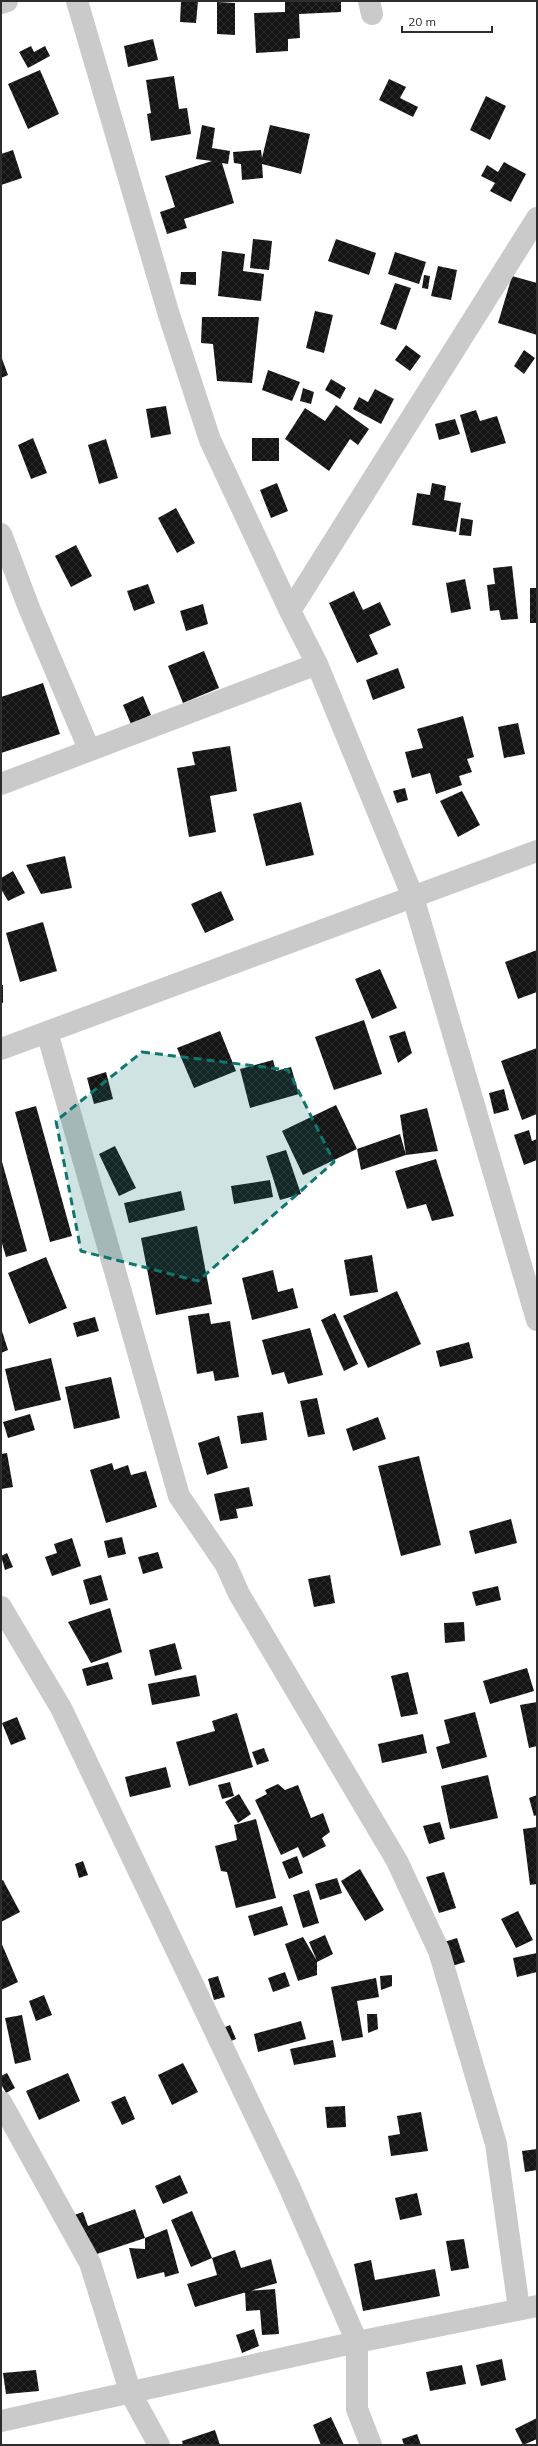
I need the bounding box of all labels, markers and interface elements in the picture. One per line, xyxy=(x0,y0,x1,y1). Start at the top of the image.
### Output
scale bar xyxy=(402,8,492,34)
text: 20 m xyxy=(408,14,436,29)

